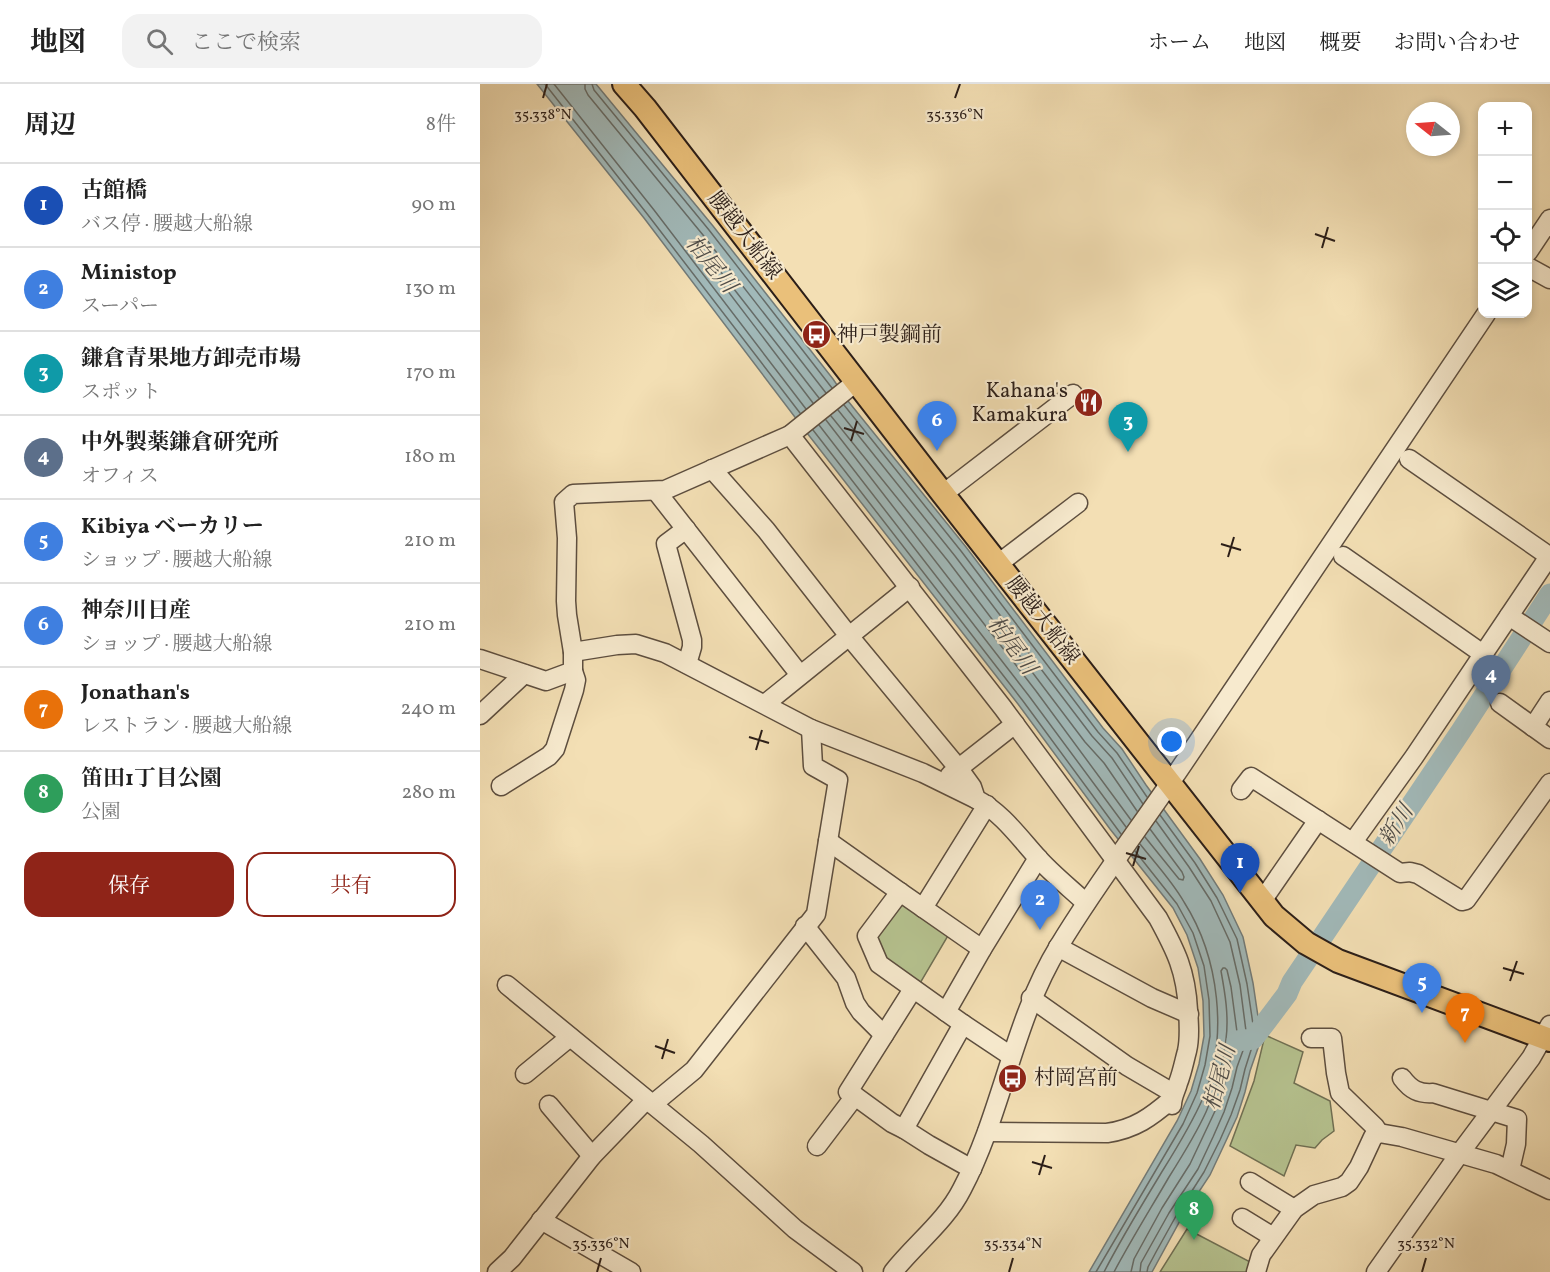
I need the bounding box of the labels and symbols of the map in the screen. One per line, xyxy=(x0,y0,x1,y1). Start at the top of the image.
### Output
north arrow xyxy=(1406,102,1460,156)
text: 35.338°N xyxy=(514,105,572,126)
text: 35.336°N xyxy=(926,105,984,126)
street label: 腰越大船線 xyxy=(700,186,788,286)
water label: 柏尾川 xyxy=(677,230,744,302)
bus stop icon: 神戸製鋼前 xyxy=(800,319,832,351)
place label: 神戸製鋼前 xyxy=(837,321,942,350)
place label: Kahana's Kamakura xyxy=(972,377,1068,430)
restaurant icon: Kahana's Kamakura xyxy=(1073,387,1105,419)
pin: 6 xyxy=(918,402,956,451)
pin: 3 xyxy=(1108,402,1148,452)
street label: 腰越大船線 xyxy=(998,571,1086,671)
water label: 柏尾川 xyxy=(979,610,1044,683)
pin: 4 xyxy=(1472,656,1510,705)
your location xyxy=(1157,727,1186,756)
water label: 新川 xyxy=(1372,797,1423,853)
pin: 1 xyxy=(1220,844,1260,893)
pin: 2 xyxy=(1020,880,1060,930)
pin: 5 xyxy=(1402,964,1442,1013)
pin: 7 xyxy=(1446,994,1484,1043)
water label: 柏尾川 xyxy=(1197,1040,1245,1114)
bus stop icon: 村岡宮前 xyxy=(997,1062,1029,1094)
place label: 村岡宮前 xyxy=(1034,1064,1118,1093)
pin: 8 xyxy=(1174,1190,1214,1240)
text: 35.336°N xyxy=(572,1234,630,1255)
text: 35.334°N xyxy=(984,1234,1042,1255)
text: 35.332°N xyxy=(1397,1234,1455,1255)

